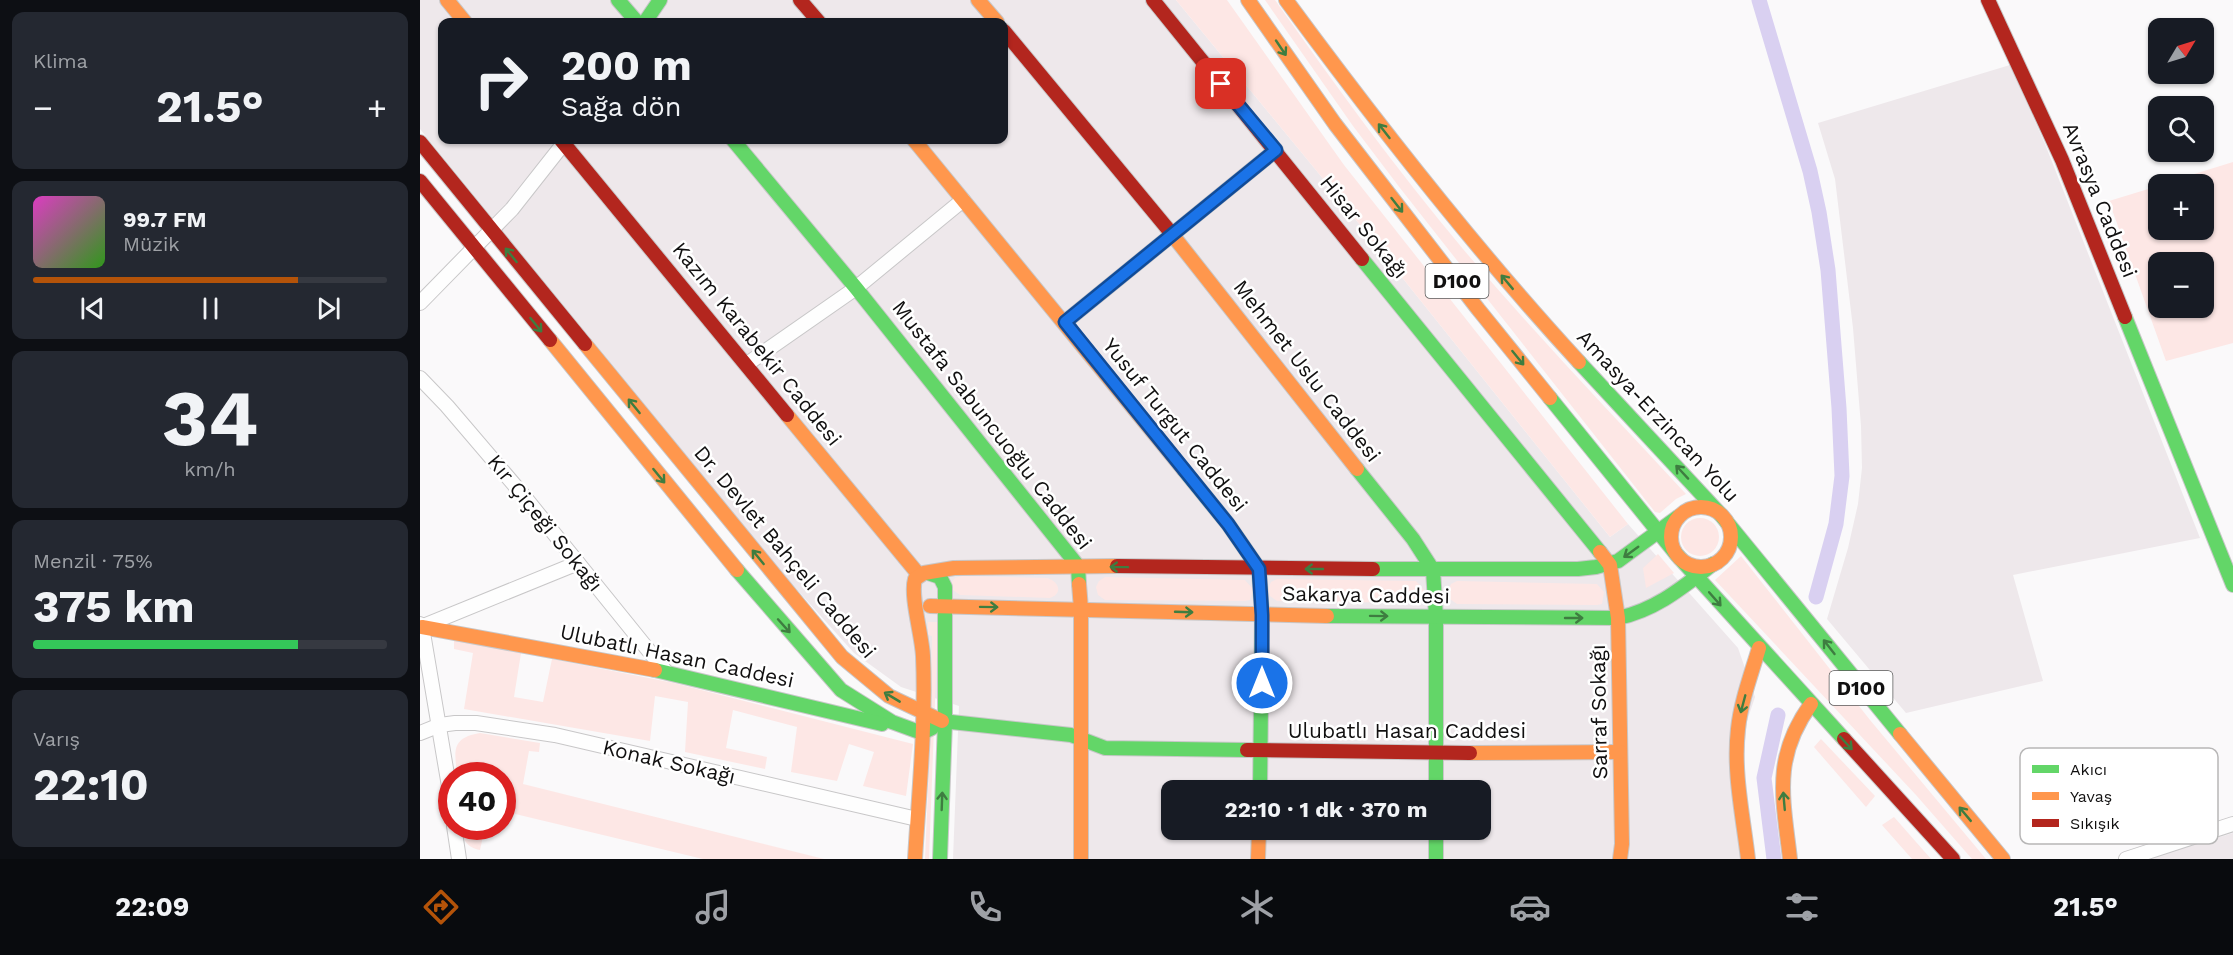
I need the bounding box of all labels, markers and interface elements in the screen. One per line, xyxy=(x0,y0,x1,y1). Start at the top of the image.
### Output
north arrow xyxy=(2148,18,2214,84)
map controls xyxy=(2148,18,2214,318)
one-way arrow xyxy=(1274,40,1287,57)
text: 200 m xyxy=(561,41,692,90)
icon: right xyxy=(462,42,540,120)
text: Klima xyxy=(33,49,88,73)
pin xyxy=(1195,58,1246,109)
icon: arrive xyxy=(1204,67,1237,100)
text: 21.5° xyxy=(156,80,264,133)
text: − xyxy=(33,88,53,127)
text: + xyxy=(367,88,387,127)
text: Sağa dön xyxy=(561,91,681,123)
button: search xyxy=(2148,96,2214,162)
street label: Avrasya Caddesi xyxy=(2058,119,2143,281)
one-way arrow xyxy=(1377,123,1390,139)
street label: Hisar Sokağı xyxy=(1315,170,1414,283)
button: + xyxy=(2148,174,2214,240)
one-way arrow xyxy=(1390,196,1403,212)
text: 99.7 FM xyxy=(123,207,207,232)
text: Müzik xyxy=(123,232,180,256)
street label: Kazım Karabekir Caddesi xyxy=(668,237,847,450)
one-way arrow xyxy=(505,247,518,263)
button: − xyxy=(2148,252,2214,318)
road number: D100 xyxy=(1426,264,1488,298)
street label: Mehmet Uslu Caddesi xyxy=(1228,275,1386,467)
one-way arrow xyxy=(1500,275,1514,290)
icon: previous xyxy=(76,292,109,325)
icon: pause xyxy=(194,292,227,325)
icon: next xyxy=(312,292,345,325)
street label: Mustafa Sabuncuoğlu Caddesi xyxy=(887,295,1097,554)
one-way arrow xyxy=(529,317,542,333)
street label: Amasya-Erzincan Yolu xyxy=(1572,324,1745,507)
street label: Yusuf Turgut Caddesi xyxy=(1098,333,1253,516)
one-way arrow xyxy=(1511,350,1525,365)
text: 34 xyxy=(162,372,258,464)
one-way arrow xyxy=(628,398,641,414)
street label: Dr. Devlet Bahçeli Caddesi xyxy=(689,440,882,663)
street label: Kır Çiçeği Sokağı xyxy=(483,449,608,596)
text: km/h xyxy=(184,457,236,481)
one-way arrow xyxy=(1675,465,1689,480)
one-way arrow xyxy=(653,468,666,484)
one-way arrow xyxy=(1623,546,1639,558)
text: Menzil · 75% xyxy=(33,549,153,573)
one-way arrow xyxy=(751,550,765,565)
one-way arrow xyxy=(1109,561,1129,573)
one-way arrow xyxy=(1304,563,1324,575)
text: 375 km xyxy=(33,580,195,633)
street label: Sakarya Caddesi xyxy=(1282,581,1450,608)
one-way arrow xyxy=(1708,591,1722,606)
one-way arrow xyxy=(978,601,998,613)
one-way arrow xyxy=(1173,607,1193,618)
one-way arrow xyxy=(1368,610,1388,622)
one-way arrow xyxy=(1563,612,1583,624)
street label: Ulubatlı Hasan Caddesi xyxy=(558,618,796,693)
one-way arrow xyxy=(777,618,791,633)
one-way arrow xyxy=(1822,639,1835,655)
street label: Sarraf Sokağı xyxy=(1585,644,1612,780)
position arrow xyxy=(1230,651,1294,715)
road number: D100 xyxy=(1830,671,1892,705)
one-way arrow xyxy=(884,690,901,702)
one-way arrow xyxy=(1737,694,1749,713)
street label: Ulubatlı Hasan Caddesi xyxy=(1288,718,1526,743)
text: Varış xyxy=(33,727,80,751)
street label: Konak Sokağı xyxy=(600,734,738,789)
one-way arrow xyxy=(1839,735,1853,750)
legend xyxy=(2020,748,2218,844)
text: 22:10 xyxy=(33,758,149,811)
text: Akıcı xyxy=(2070,760,2107,779)
speed limit sign: 40 xyxy=(438,762,516,840)
text: Yavaş xyxy=(2070,787,2112,806)
one-way arrow xyxy=(936,791,947,811)
one-way arrow xyxy=(1778,791,1789,811)
text: 22:10 · 1 dk · 370 m xyxy=(1225,797,1427,822)
one-way arrow xyxy=(1958,807,1972,822)
text: Sıkışık xyxy=(2070,814,2120,833)
icon: directions xyxy=(420,886,462,928)
icon: music xyxy=(692,886,734,928)
icon: phone xyxy=(964,886,1006,928)
icon: climate xyxy=(1236,886,1278,928)
icon: car xyxy=(1509,886,1551,928)
icon: filters xyxy=(1781,886,1823,928)
text: 22:09 xyxy=(115,891,189,923)
text: 21.5° xyxy=(2053,891,2118,923)

